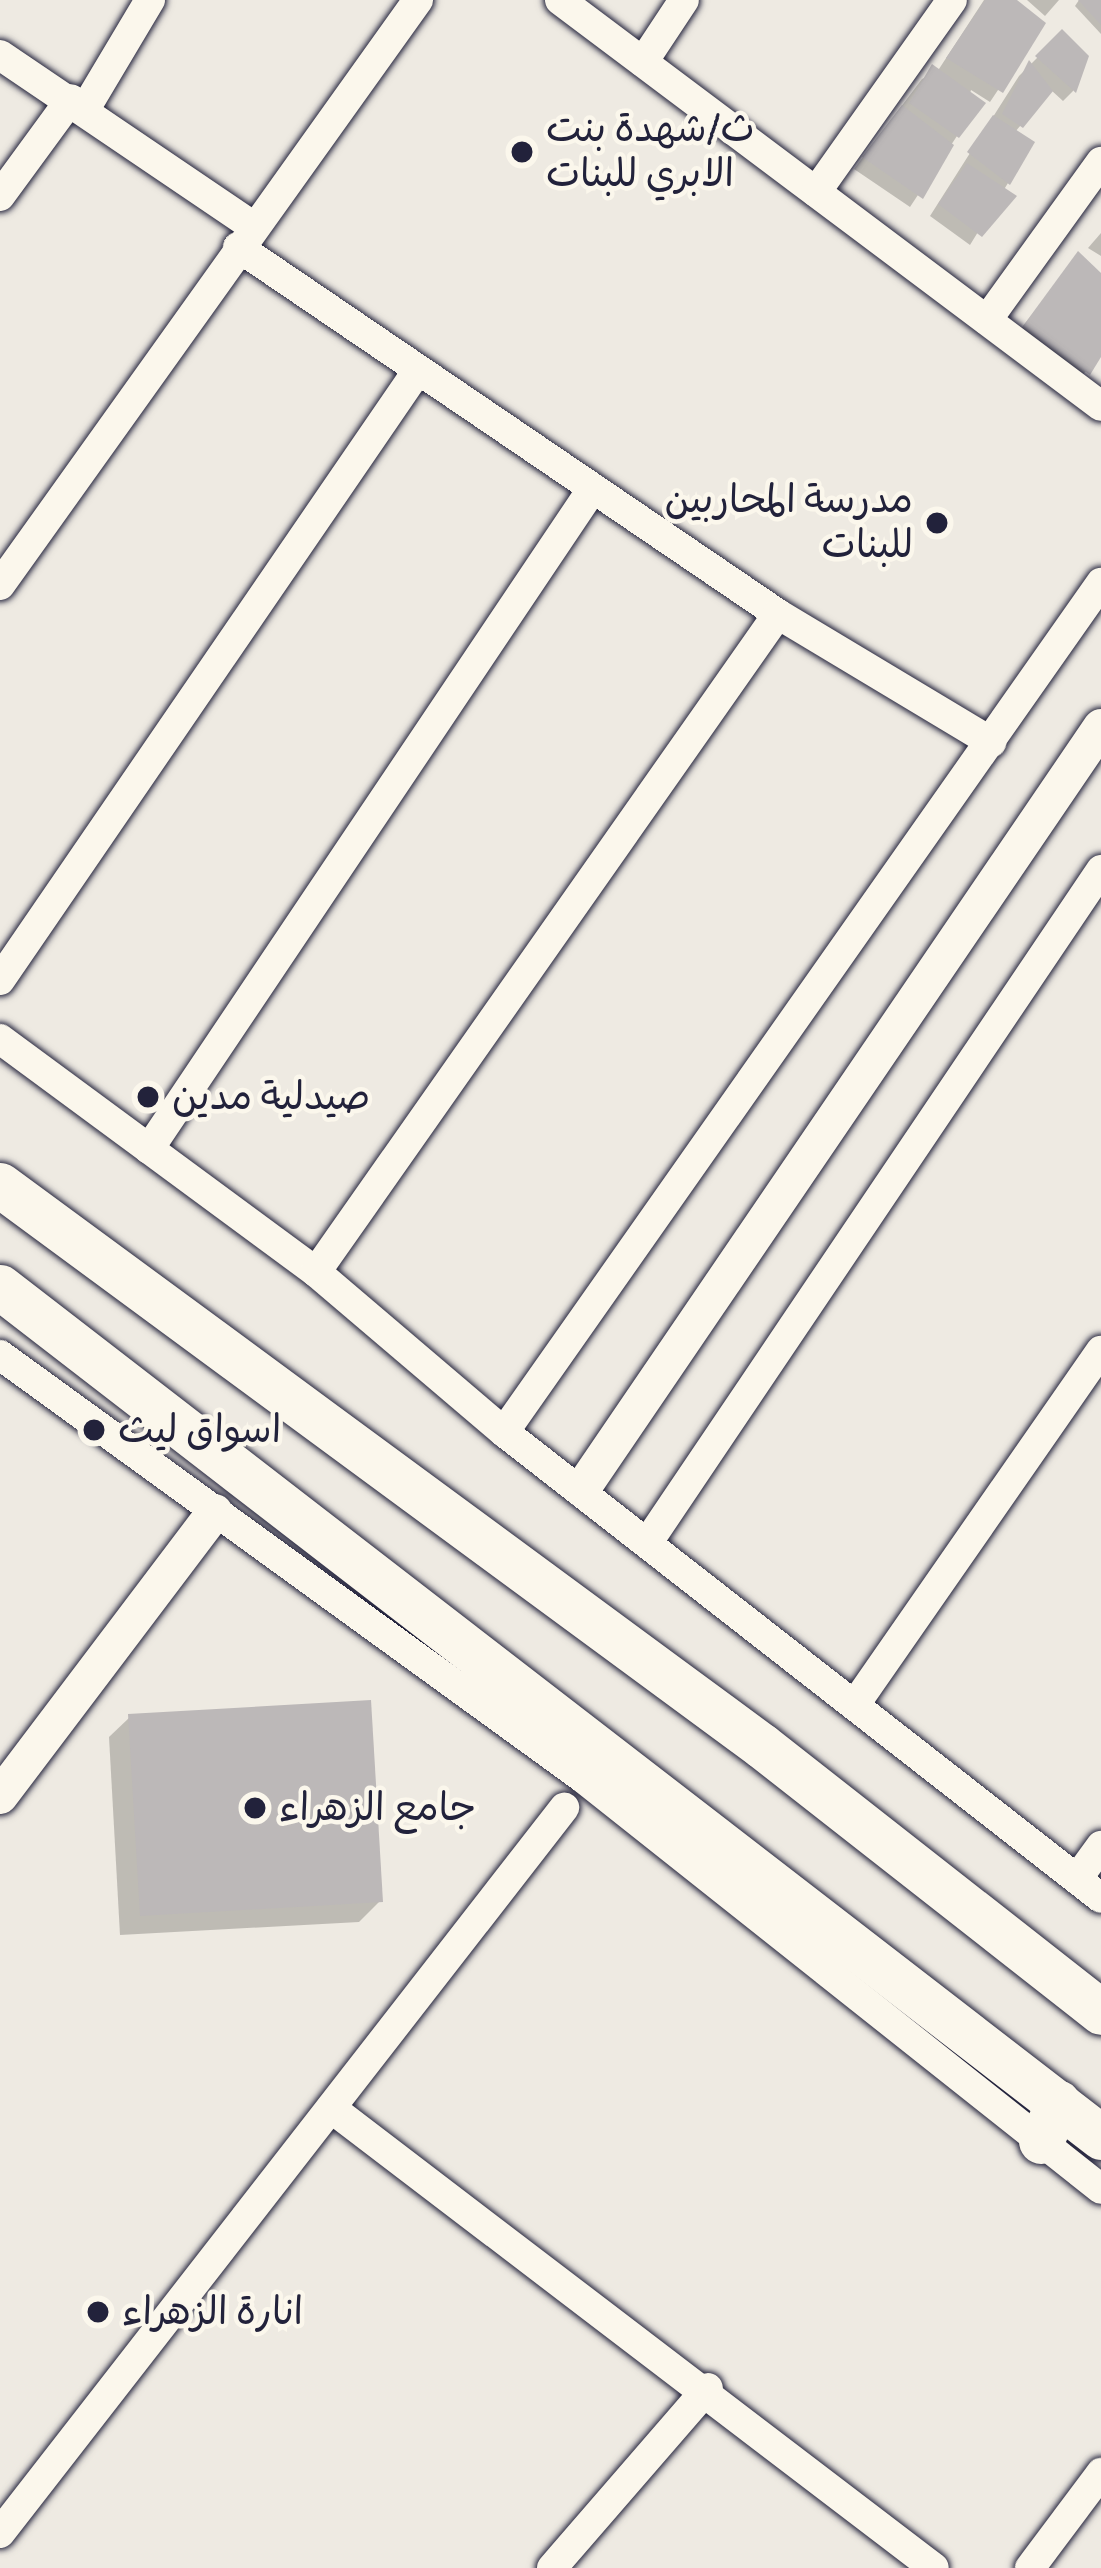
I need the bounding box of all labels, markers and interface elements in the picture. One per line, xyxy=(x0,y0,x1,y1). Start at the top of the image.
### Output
place label: ث/شهدة بنت الابري للبنات xyxy=(546,107,755,198)
marker: ث/شهدة بنت الابري للبنات xyxy=(509,139,535,165)
place label: مدرسة المحاربين للبنات xyxy=(664,478,913,569)
marker: مدرسة المحاربين للبنات xyxy=(924,510,950,536)
place label: صيدلية مدين xyxy=(172,1074,370,1120)
marker: صيدلية مدين xyxy=(135,1084,161,1110)
place label: اسواق ليث xyxy=(118,1407,281,1453)
marker: اسواق ليث xyxy=(81,1417,107,1443)
place label: جامع الزهراء xyxy=(279,1785,476,1831)
marker: جامع الزهراء xyxy=(242,1795,268,1821)
place label: انارة الزهراء xyxy=(122,2289,303,2335)
marker: انارة الزهراء xyxy=(85,2299,111,2325)

